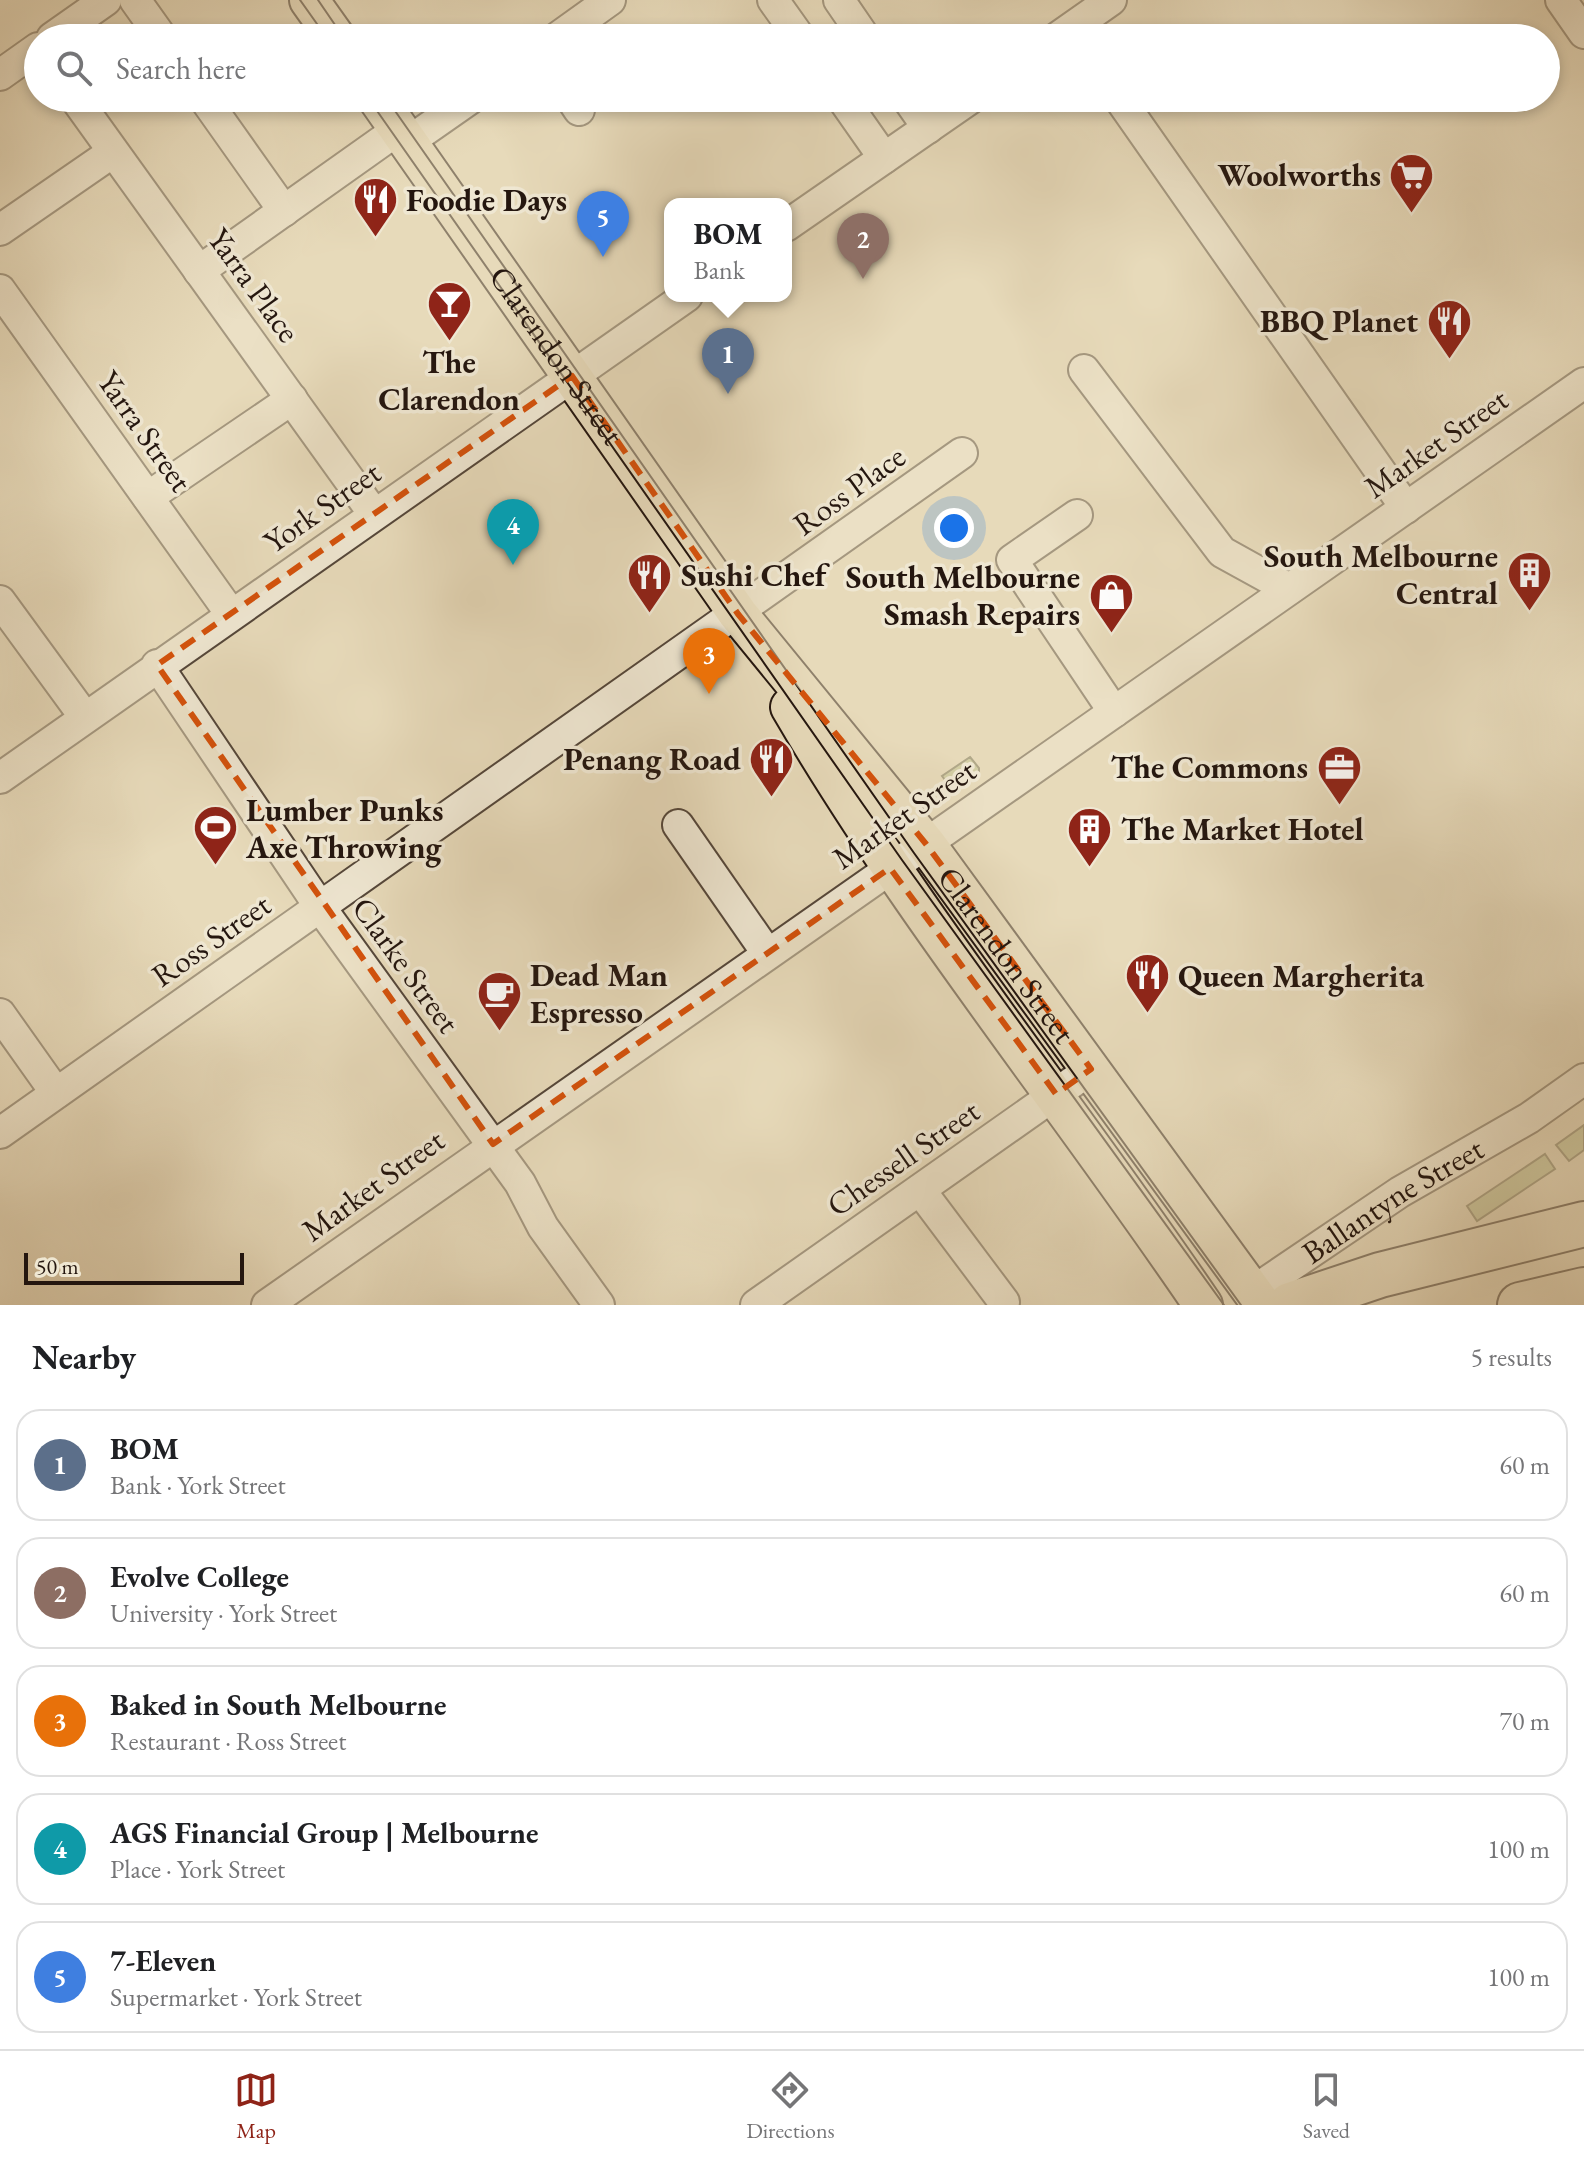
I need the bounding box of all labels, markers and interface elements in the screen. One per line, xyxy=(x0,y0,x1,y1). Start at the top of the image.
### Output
search box xyxy=(24,24,1560,112)
icon: search xyxy=(52,46,96,90)
text: Search here xyxy=(116,49,246,88)
supermarket icon: Woolworths xyxy=(1388,151,1436,214)
place label: Woolworths xyxy=(1217,154,1381,196)
restaurant icon: Foodie Days xyxy=(351,176,399,239)
place label: Foodie Days xyxy=(406,179,567,221)
pin: 5 xyxy=(577,191,629,257)
popup xyxy=(664,198,792,302)
pin: 2 xyxy=(837,213,889,279)
text: BOM xyxy=(693,214,763,253)
street label: Yarra Place xyxy=(198,219,310,351)
text: Bank xyxy=(693,253,745,287)
street label: Clarendon Street xyxy=(480,258,634,453)
bar icon: The Clarendon xyxy=(425,279,473,342)
restaurant icon: BBQ Planet xyxy=(1425,297,1473,360)
place label: BBQ Planet xyxy=(1260,300,1418,342)
pin: 1 xyxy=(702,328,754,394)
place label: The Clarendon xyxy=(378,341,520,420)
street label: Yarra Street xyxy=(88,362,202,500)
street label: Market Street xyxy=(1356,378,1516,508)
street label: Ross Place xyxy=(785,435,913,545)
street label: York Street xyxy=(255,451,389,563)
pin: 4 xyxy=(487,499,539,565)
your location xyxy=(934,508,974,548)
place label: South Melbourne Central xyxy=(1264,535,1498,614)
building icon: South Melbourne Central xyxy=(1505,550,1553,613)
restaurant icon: Sushi Chef xyxy=(626,551,674,614)
place label: Sushi Chef xyxy=(681,554,830,596)
place label: South Melbourne Smash Repairs xyxy=(846,556,1080,635)
shop icon: South Melbourne Smash Repairs xyxy=(1087,571,1135,634)
pin: 3 xyxy=(683,628,735,694)
restaurant icon: Penang Road xyxy=(748,735,796,798)
place label: Penang Road xyxy=(563,738,741,780)
office icon: The Commons xyxy=(1315,743,1363,806)
place label: The Commons xyxy=(1111,746,1308,788)
street label: Market Street xyxy=(824,749,984,879)
place label: Lumber Punks Axe Throwing xyxy=(245,789,444,868)
sports icon: Lumber Punks Axe Throwing xyxy=(191,804,239,867)
building icon: The Market Hotel xyxy=(1066,805,1114,868)
place label: The Market Hotel xyxy=(1121,808,1364,850)
street label: Clarendon Street xyxy=(928,858,1085,1052)
street label: Ross Street xyxy=(143,884,279,996)
street label: Clarke Street xyxy=(343,889,469,1041)
restaurant icon: Queen Margherita xyxy=(1123,952,1171,1015)
place label: Dead Man Espresso xyxy=(530,954,668,1033)
place label: Queen Margherita xyxy=(1178,955,1425,997)
cafe icon: Dead Man Espresso xyxy=(475,969,523,1032)
street label: Chessell Street xyxy=(818,1090,988,1226)
street label: Market Street xyxy=(294,1119,452,1251)
street label: Ballantyne Street xyxy=(1294,1128,1491,1273)
scale bar xyxy=(24,1249,244,1285)
text: 50 m xyxy=(36,1252,79,1281)
text: Nearby xyxy=(32,1335,136,1379)
text: 5 results xyxy=(1471,1340,1552,1374)
text: BOM xyxy=(110,1429,179,1468)
text: 1 xyxy=(53,1448,67,1482)
text: 60 m xyxy=(1500,1448,1550,1482)
text: Bank · York Street xyxy=(110,1468,286,1502)
text: Evolve College xyxy=(110,1557,289,1596)
text: 2 xyxy=(53,1576,67,1610)
text: 60 m xyxy=(1500,1576,1550,1610)
text: University · York Street xyxy=(110,1596,337,1630)
text: Baked in South Melbourne xyxy=(110,1685,446,1724)
text: 3 xyxy=(53,1704,67,1738)
text: 70 m xyxy=(1500,1704,1550,1738)
text: Restaurant · Ross Street xyxy=(110,1724,346,1758)
text: AGS Financial Group | Melbourne xyxy=(110,1813,538,1852)
text: 4 xyxy=(53,1832,67,1866)
text: 100 m xyxy=(1487,1832,1550,1866)
text: Place · York Street xyxy=(110,1852,285,1886)
text: 7-Eleven xyxy=(110,1941,216,1980)
text: 5 xyxy=(53,1960,67,1994)
text: 100 m xyxy=(1487,1960,1550,1994)
text: Supermarket · York Street xyxy=(110,1980,362,2014)
tab: Map xyxy=(234,2068,278,2145)
tab: Directions xyxy=(746,2068,835,2145)
tab: Saved xyxy=(1303,2068,1350,2145)

